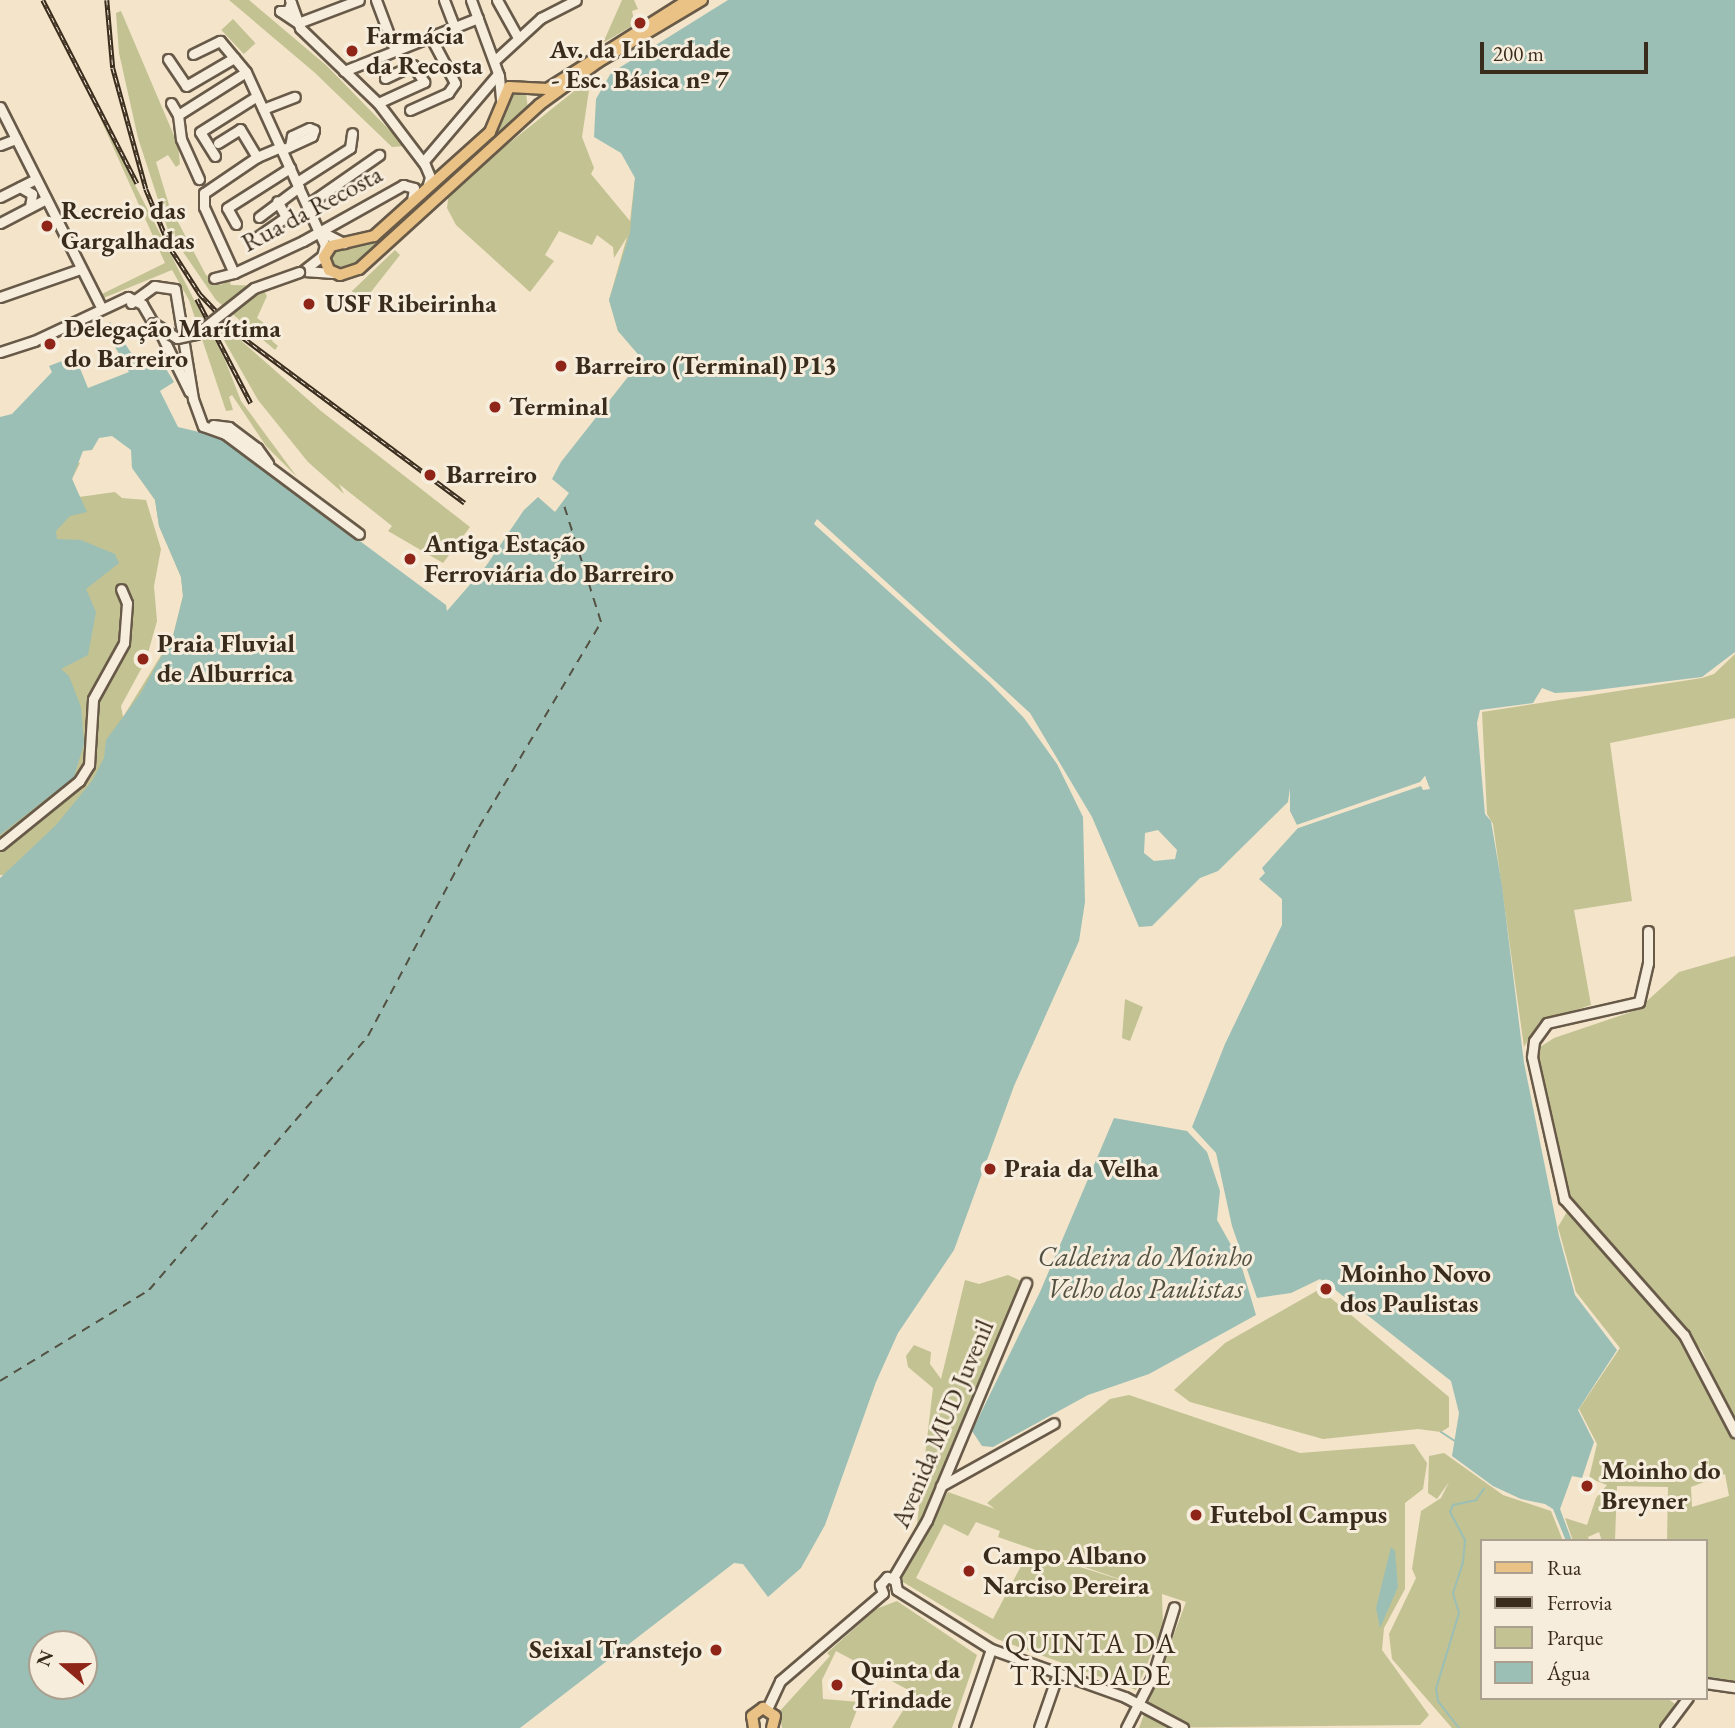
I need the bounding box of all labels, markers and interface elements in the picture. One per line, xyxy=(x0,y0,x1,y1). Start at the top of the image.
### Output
marker: Av. da Liberdade - Esc. Básica nº 7 xyxy=(632,15,648,31)
place label: Farmácia da Recosta xyxy=(366,20,483,82)
scale bar xyxy=(1483,28,1651,72)
place label: Av. da Liberdade - Esc. Básica nº 7 xyxy=(550,34,730,96)
text: 200 m xyxy=(1493,40,1544,67)
marker: Farmácia da Recosta xyxy=(344,43,360,59)
street label: Rua da Recosta xyxy=(236,159,388,259)
place label: Recreio das Gargalhadas xyxy=(61,195,195,256)
marker: Recreio das Gargalhadas xyxy=(39,218,55,234)
place label: USF Ribeirinha xyxy=(325,288,497,320)
marker: USF Ribeirinha xyxy=(299,294,319,314)
place label: Delegação Marítima do Barreiro xyxy=(64,313,281,374)
marker: Delegação Marítima do Barreiro xyxy=(42,336,58,352)
place label: Barreiro (Terminal) P13 xyxy=(575,350,837,382)
marker: Barreiro (Terminal) P13 xyxy=(553,358,569,374)
place label: Terminal xyxy=(509,391,608,423)
marker: Terminal xyxy=(487,399,503,415)
place label: Barreiro xyxy=(446,459,537,491)
marker: Barreiro xyxy=(420,465,440,485)
place label: Antiga Estação Ferroviária do Barreiro xyxy=(424,528,674,590)
marker: Antiga Estação Ferroviária do Barreiro xyxy=(402,551,418,567)
place label: Praia Fluvial de Alburrica xyxy=(157,628,295,690)
marker: Praia Fluvial de Alburrica xyxy=(135,651,151,667)
place label: Praia da Velha xyxy=(1004,1153,1159,1185)
marker: Praia da Velha xyxy=(982,1161,998,1177)
water label: Caldeira do Moinho Velho dos Paulistas xyxy=(1038,1239,1252,1305)
place label: Moinho Novo dos Paulistas xyxy=(1340,1258,1491,1320)
marker: Moinho Novo dos Paulistas xyxy=(1318,1281,1334,1297)
street label: Avenida MUD Juvenil xyxy=(885,1315,1001,1533)
place label: Moinho do Breyner xyxy=(1601,1455,1721,1516)
marker: Moinho do Breyner xyxy=(1579,1478,1595,1494)
place label: Futebol Campus xyxy=(1210,1499,1387,1531)
marker: Futebol Campus xyxy=(1188,1507,1204,1523)
legend xyxy=(1480,1539,1707,1700)
place label: Campo Albano Narciso Pereira xyxy=(983,1540,1149,1602)
text: Rua xyxy=(1547,1554,1581,1581)
marker: Campo Albano Narciso Pereira xyxy=(961,1563,977,1579)
text: Ferrovia xyxy=(1547,1589,1612,1616)
text: Parque xyxy=(1547,1624,1603,1651)
district label: QUINTA DA TRINDADE xyxy=(1006,1626,1176,1692)
north arrow xyxy=(28,1630,98,1700)
place label: Seixal Transtejo xyxy=(529,1634,702,1666)
marker: Seixal Transtejo xyxy=(708,1642,724,1658)
text: N xyxy=(30,1647,59,1670)
place label: Quinta da Trindade xyxy=(851,1654,960,1716)
text: Água xyxy=(1547,1659,1590,1686)
marker: Quinta da Trindade xyxy=(829,1677,845,1693)

